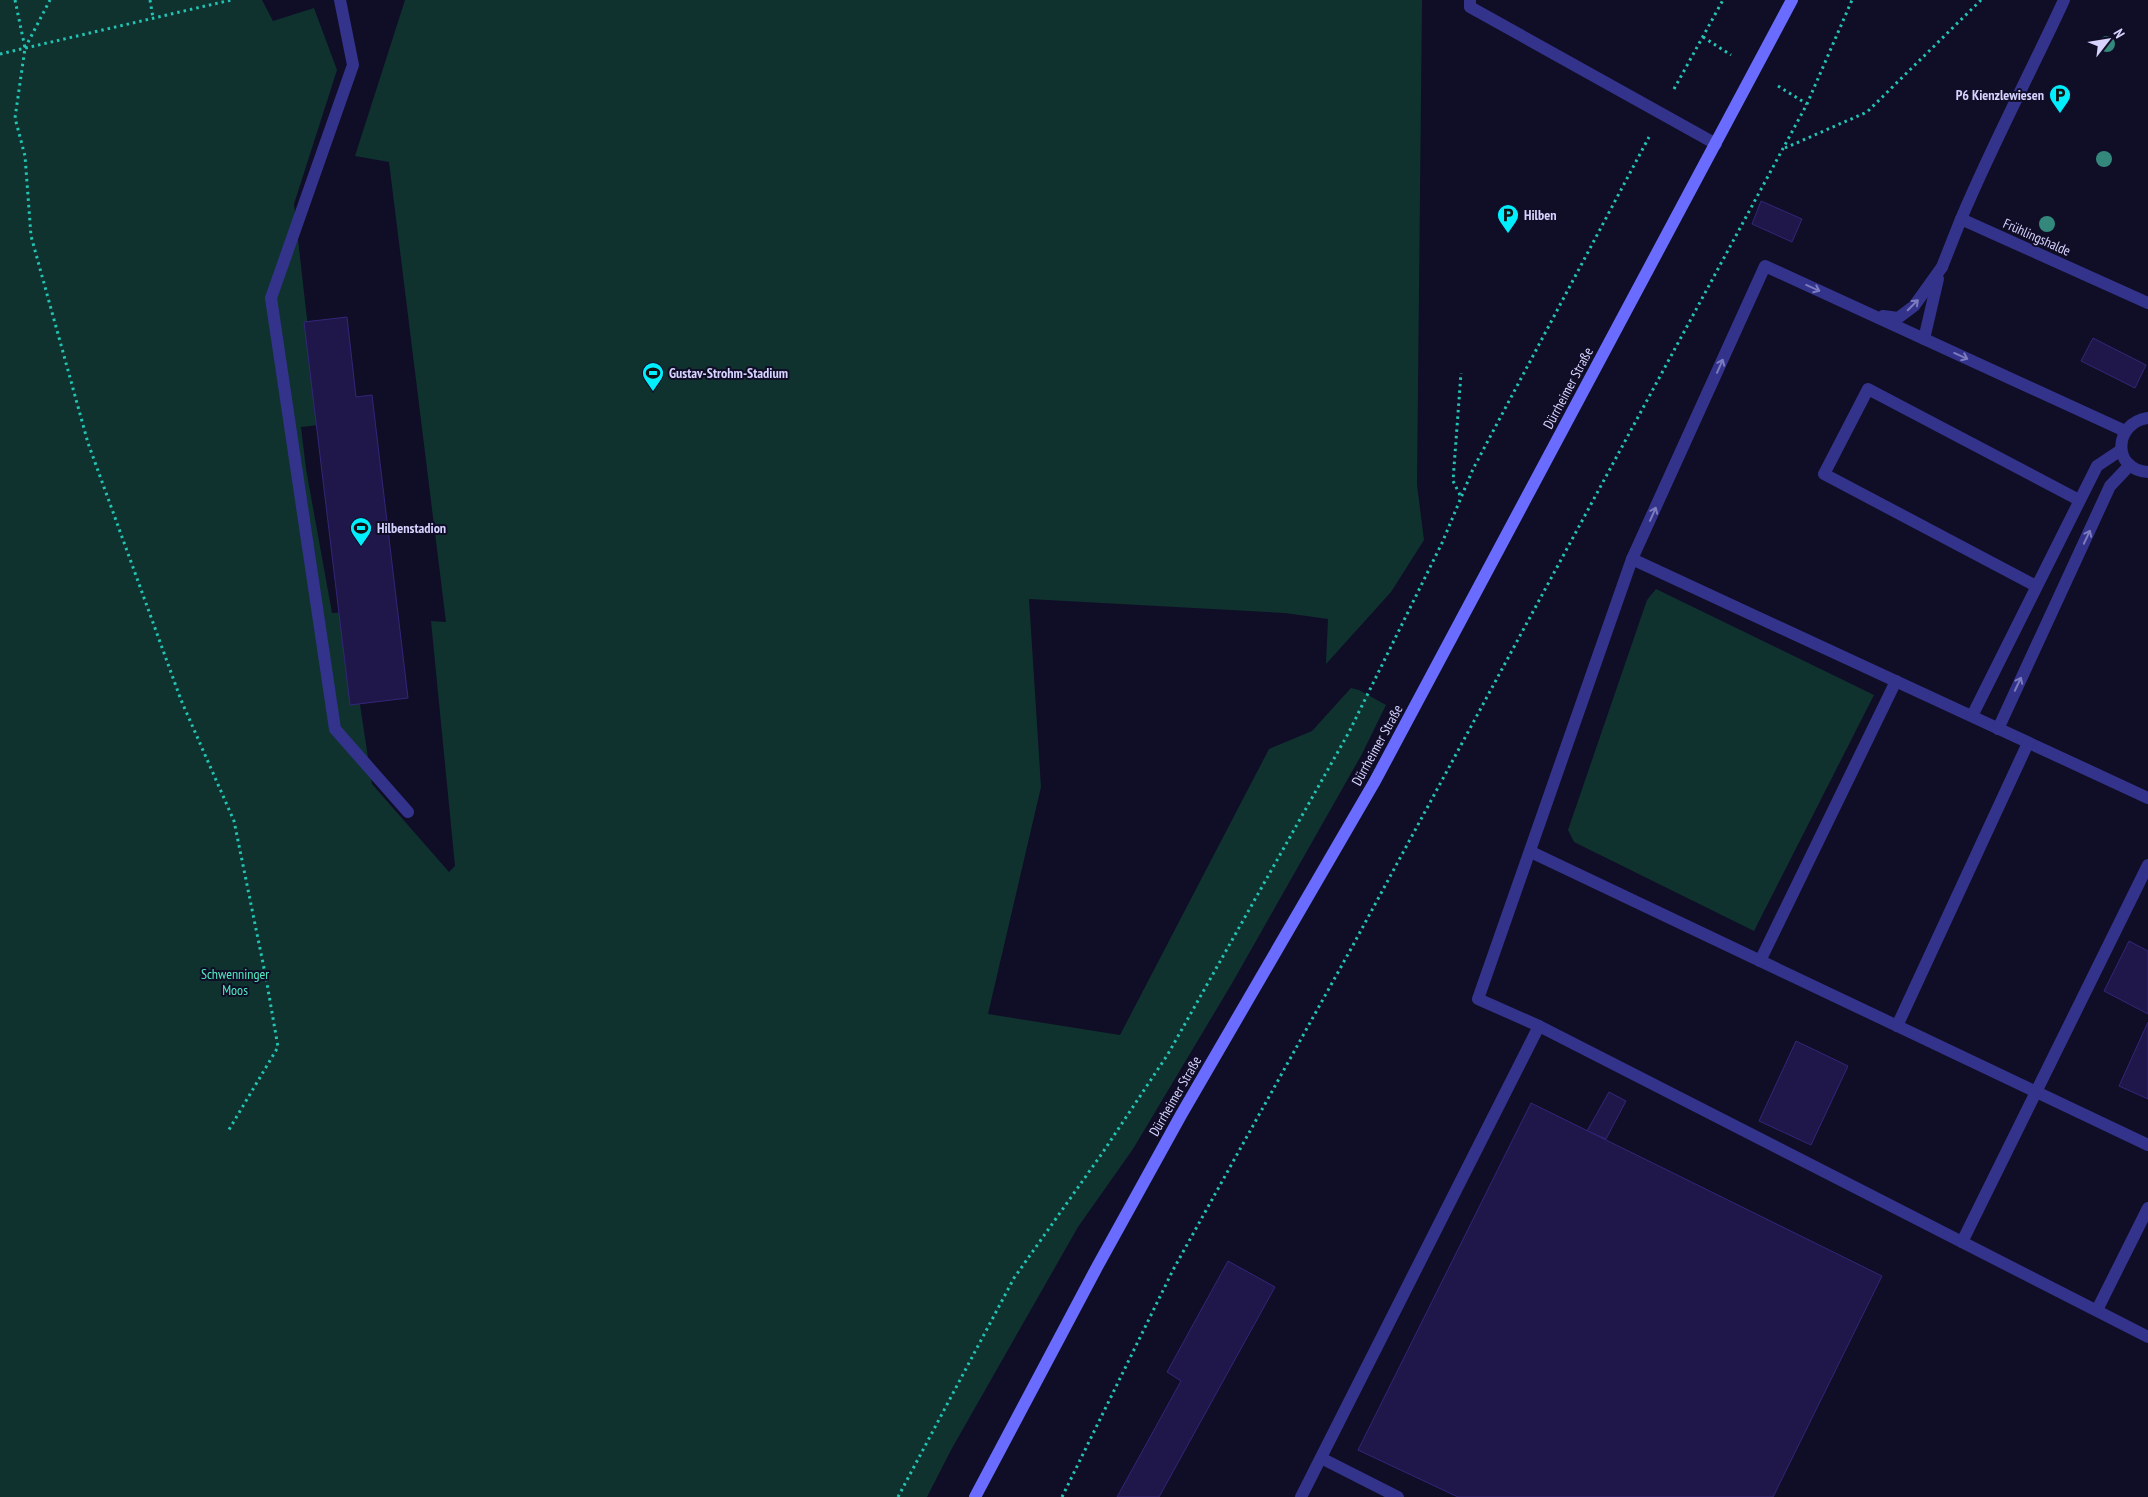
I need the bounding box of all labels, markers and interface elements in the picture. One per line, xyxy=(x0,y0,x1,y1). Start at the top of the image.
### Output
north arrow xyxy=(2083,15,2133,65)
text: N xyxy=(2109,25,2129,41)
parking icon: P6 Kienzlewiesen xyxy=(2048,83,2072,114)
place label: P6 Kienzlewiesen xyxy=(1956,86,2044,104)
parking icon: Hilben xyxy=(1496,203,1520,234)
place label: Hilben xyxy=(1524,206,1557,224)
street label: Frühlingshalde xyxy=(2000,214,2074,260)
one-way arrow xyxy=(1805,284,1820,294)
one-way arrow xyxy=(1907,299,1920,311)
street label: Dürrheimer Straße xyxy=(1539,344,1597,432)
one-way arrow xyxy=(1953,351,1968,361)
one-way arrow xyxy=(1715,359,1725,374)
sports icon: Gustav-Strohm-Stadium xyxy=(641,361,665,392)
place label: Gustav-Strohm-Stadium xyxy=(669,364,788,382)
one-way arrow xyxy=(1648,507,1658,522)
sports icon: Hilbenstadion xyxy=(349,516,373,547)
place label: Hilbenstadion xyxy=(377,519,446,537)
one-way arrow xyxy=(2083,530,2092,545)
one-way arrow xyxy=(2014,677,2024,692)
street label: Dürrheimer Straße xyxy=(1347,701,1407,789)
park label: Schwenninger Moos xyxy=(201,965,269,999)
street label: Dürrheimer Straße xyxy=(1145,1052,1205,1139)

